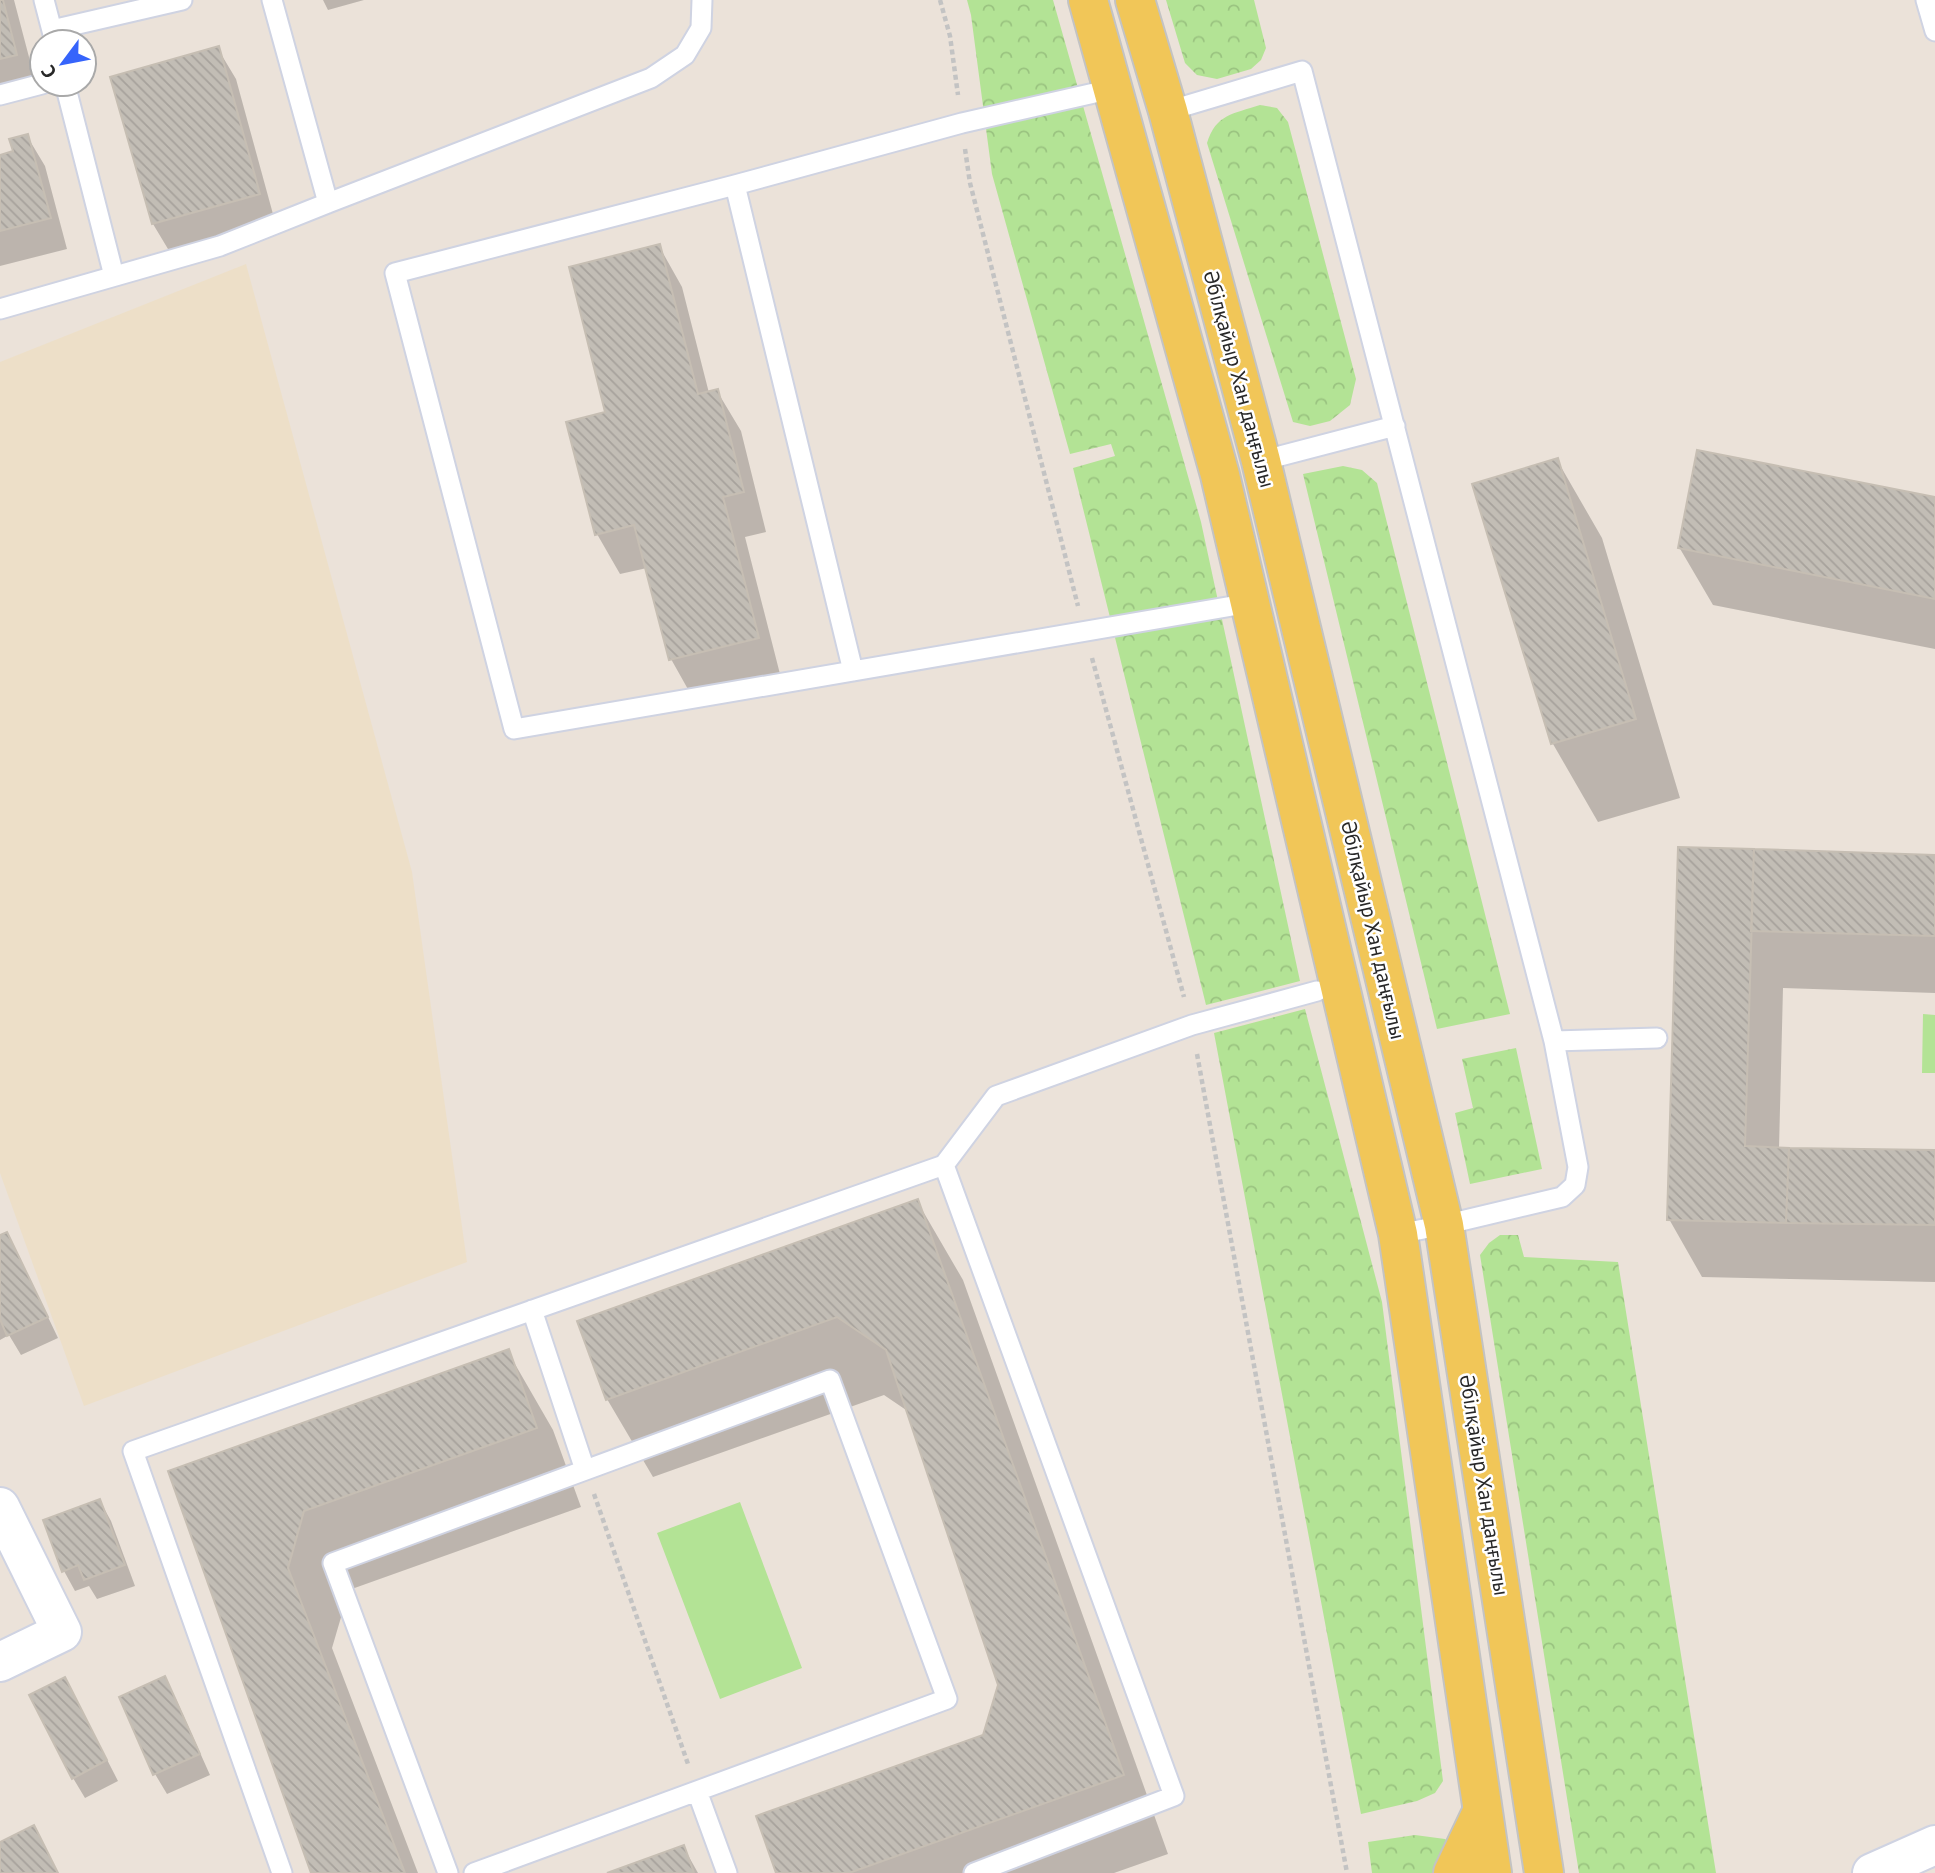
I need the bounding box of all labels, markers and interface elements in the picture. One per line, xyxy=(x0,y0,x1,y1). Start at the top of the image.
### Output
north arrow xyxy=(28,28,98,98)
text: С xyxy=(35,61,62,83)
street label: Әбілқайыр Хан даңғылы xyxy=(1198,267,1281,490)
street label: Әбілқайыр Хан даңғылы xyxy=(1335,818,1412,1042)
street label: Әбілқайыр Хан даңғылы xyxy=(1454,1372,1515,1597)

